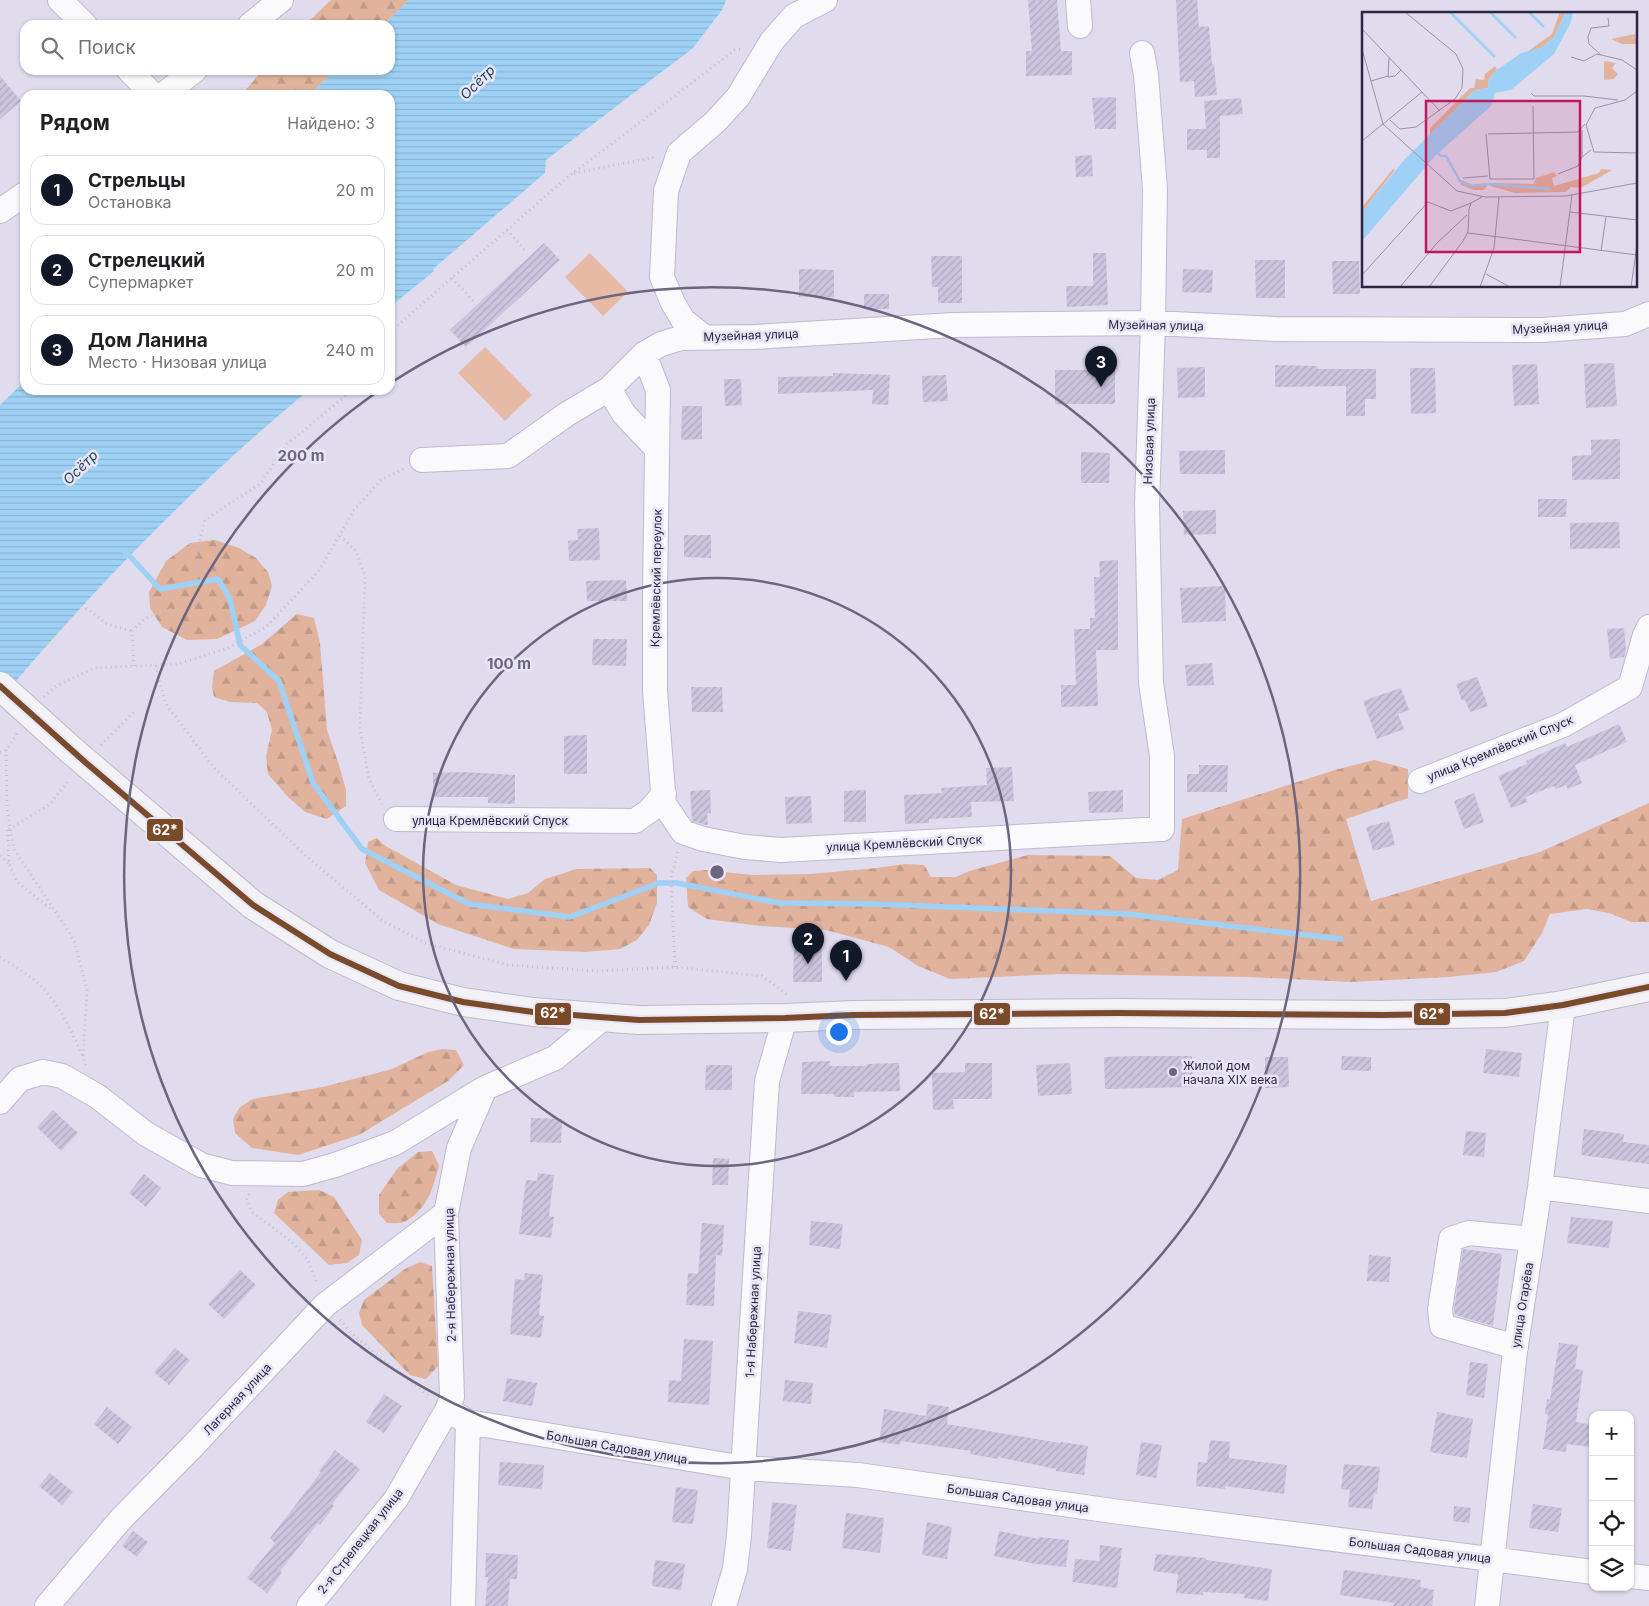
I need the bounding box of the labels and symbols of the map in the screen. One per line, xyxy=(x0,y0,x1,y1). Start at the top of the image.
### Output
inset map xyxy=(1362,12,1636,288)
water label: Осётр xyxy=(456,61,498,103)
street label: Музейная улица xyxy=(1108,317,1204,333)
street label: Музейная улица xyxy=(1512,317,1608,337)
street label: Музейная улица xyxy=(703,326,799,344)
pin: 3 xyxy=(1085,346,1117,387)
street label: Низовая улица xyxy=(1140,397,1158,485)
water label: Осётр xyxy=(59,446,101,488)
text: 200 m xyxy=(278,446,324,465)
street label: Кремлёвский переулок xyxy=(647,508,665,647)
text: 100 m xyxy=(487,654,531,673)
street label: улица Кремлёвский Спуск xyxy=(1425,712,1576,784)
street label: улица Кремлёвский Спуск xyxy=(412,813,569,828)
line badge: 62* xyxy=(146,818,184,842)
text: 62* xyxy=(152,821,178,838)
street label: улица Кремлёвский Спуск xyxy=(826,831,983,855)
centre of rings xyxy=(708,863,726,881)
pin: 2 xyxy=(792,923,824,964)
pin: 1 xyxy=(830,940,862,981)
line badge: 62* xyxy=(534,1002,572,1026)
line badge: 62* xyxy=(973,1002,1011,1026)
line badge: 62* xyxy=(1413,1002,1451,1026)
text: 62* xyxy=(540,1004,566,1021)
text: 62* xyxy=(979,1005,1005,1022)
text: 62* xyxy=(1419,1005,1445,1022)
your location xyxy=(826,1019,852,1045)
place label: Жилой дом начала XIX века xyxy=(1183,1058,1278,1087)
marker: Жилой дом начала XIX века xyxy=(1167,1066,1179,1078)
street label: 2-я Набережная улица xyxy=(441,1208,459,1342)
street label: 1-я Набережная улица xyxy=(742,1246,764,1378)
street label: улица Огарёва xyxy=(1508,1261,1536,1349)
street label: Лагерная улица xyxy=(200,1360,274,1438)
street label: Большая Садовая улица xyxy=(545,1427,689,1467)
street label: Большая Садовая улица xyxy=(946,1481,1090,1515)
street label: 2-я Стрелецкая улица xyxy=(314,1485,406,1597)
street label: Большая Садовая улица xyxy=(1348,1534,1492,1566)

